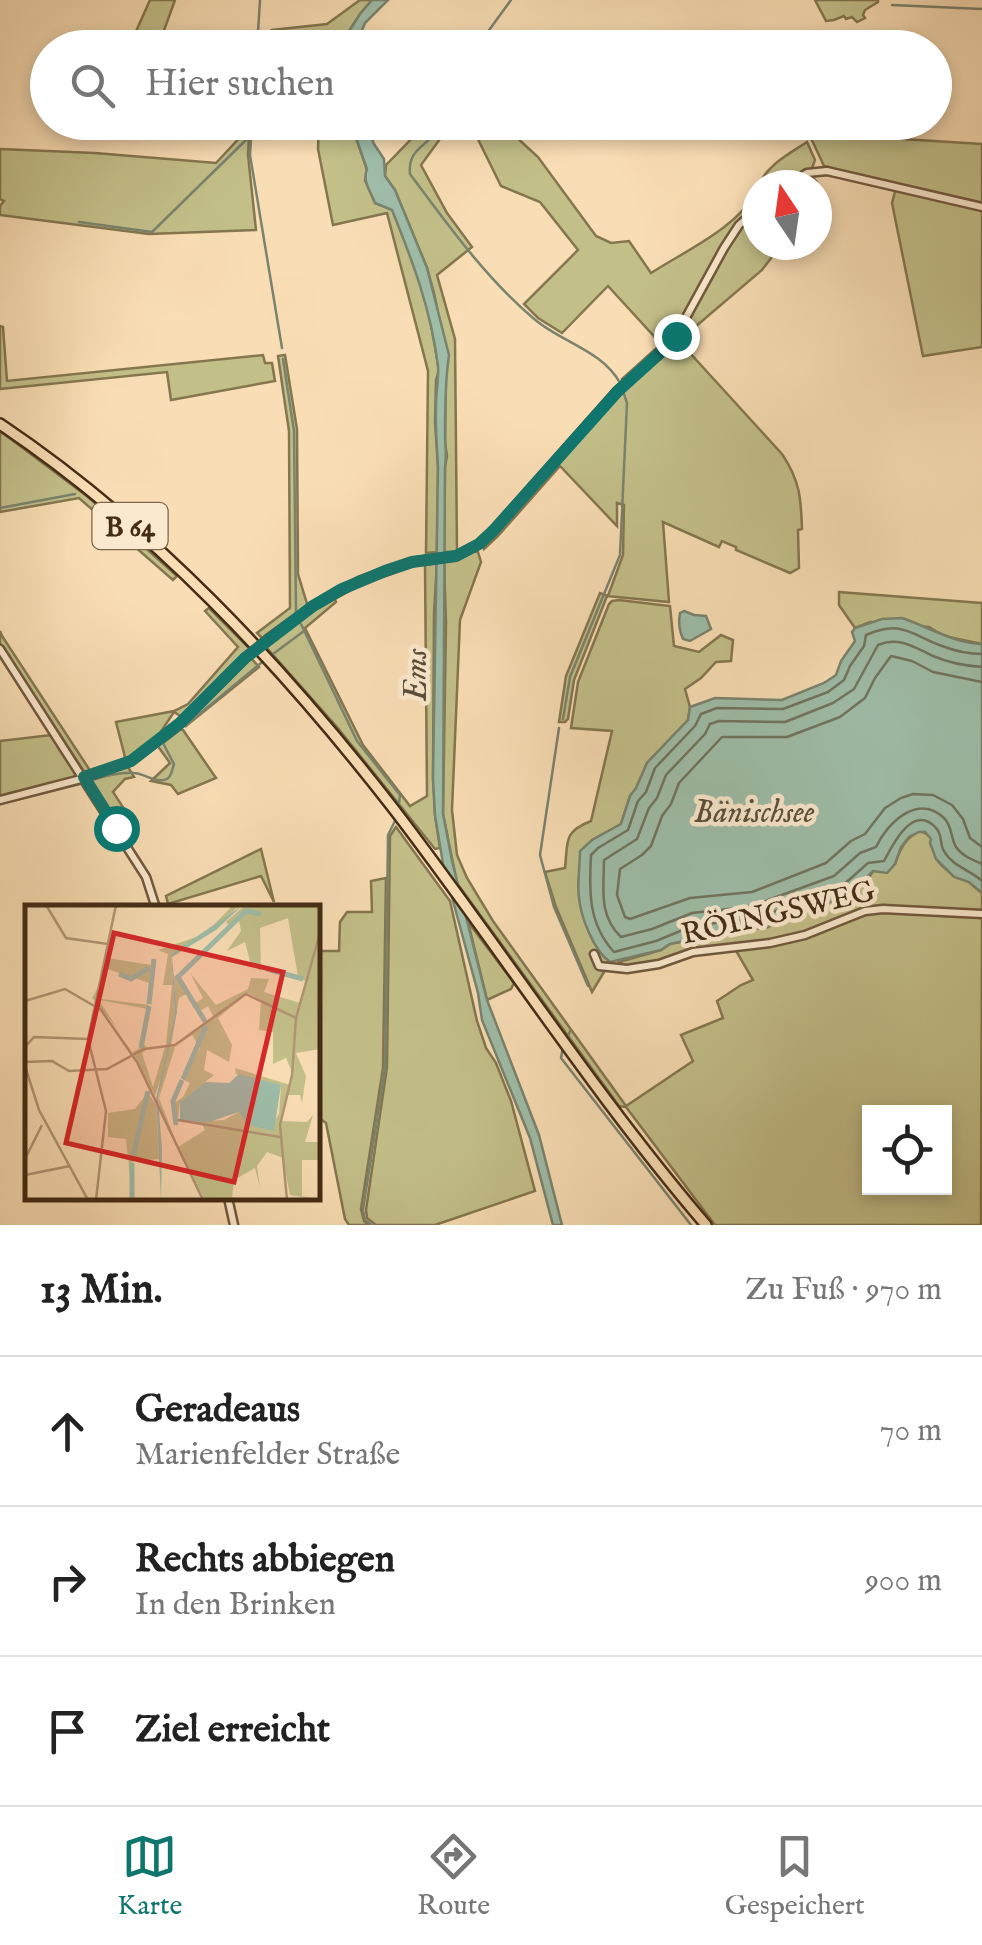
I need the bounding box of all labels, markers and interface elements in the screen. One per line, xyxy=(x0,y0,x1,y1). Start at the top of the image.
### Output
search box xyxy=(30,30,952,140)
icon: search xyxy=(65,58,120,113)
text: Hier suchen xyxy=(145,61,335,109)
north arrow xyxy=(742,170,832,260)
route end xyxy=(654,314,700,360)
road number: B 64 xyxy=(92,503,168,549)
water label: Ems xyxy=(397,648,438,702)
water label: Bänischsee xyxy=(693,793,815,834)
route start xyxy=(94,806,140,852)
street label: RÖINGSWEG xyxy=(678,873,879,955)
inset map xyxy=(25,905,320,1200)
map controls xyxy=(862,1105,952,1195)
button: locate xyxy=(862,1105,952,1195)
text: 13 Min. xyxy=(40,1264,163,1317)
text: Zu Fuß · 970 m xyxy=(745,1270,942,1311)
text: Geradeaus xyxy=(135,1387,300,1435)
icon: ahead xyxy=(40,1404,95,1459)
text: 70 m xyxy=(880,1411,942,1452)
text: Marienfelder Straße xyxy=(135,1435,400,1476)
text: Rechts abbiegen xyxy=(135,1537,395,1585)
icon: right xyxy=(40,1554,95,1609)
text: 900 m xyxy=(865,1561,942,1602)
text: In den Brinken xyxy=(135,1585,336,1626)
icon: arrive xyxy=(40,1704,95,1759)
text: Ziel erreicht xyxy=(135,1707,330,1755)
tab: Karte xyxy=(117,1829,182,1924)
tab: Route xyxy=(417,1829,490,1924)
tab: Gespeichert xyxy=(725,1829,865,1924)

